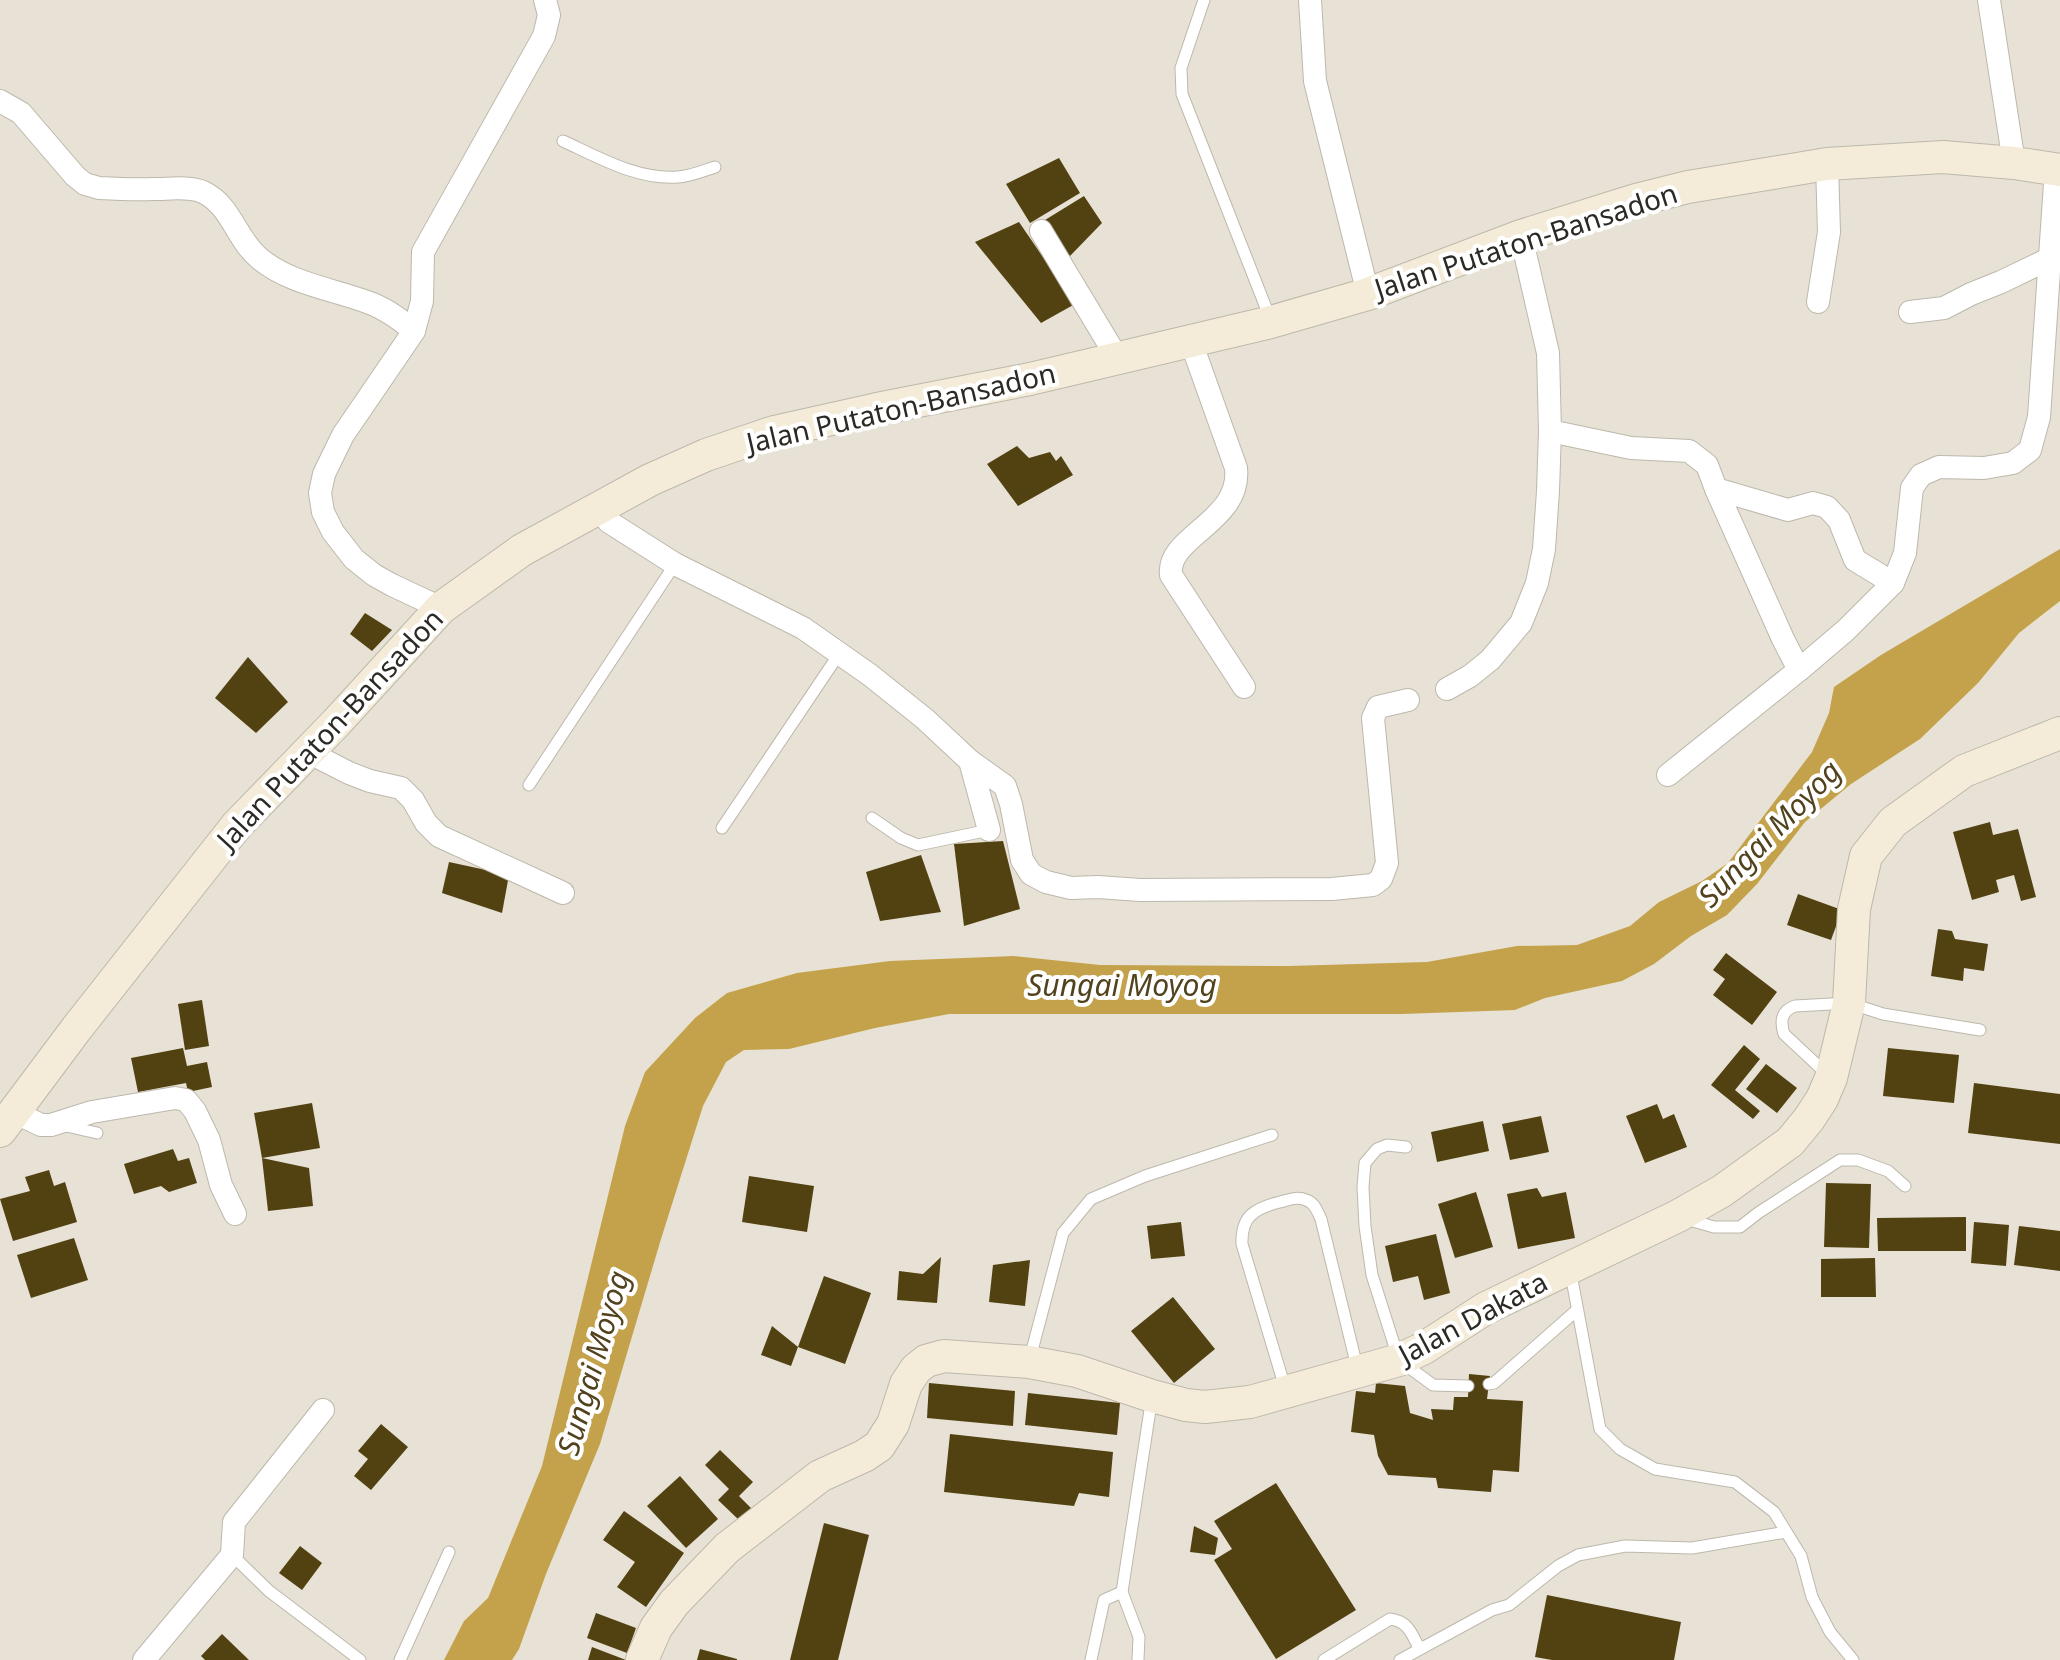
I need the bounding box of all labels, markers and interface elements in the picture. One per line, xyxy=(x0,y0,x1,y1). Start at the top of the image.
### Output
street label: Jalan Putaton-Bansadon xyxy=(1367,173,1682,308)
street label: Jalan Putaton-Bansadon xyxy=(740,353,1059,462)
street label: Jalan Putaton-Bansadon xyxy=(206,600,451,859)
water label: Sungai Moyog xyxy=(1688,751,1850,915)
water label: Sungai Moyog xyxy=(1027,964,1217,1005)
street label: Jalan Dakata xyxy=(1389,1262,1554,1374)
water label: Sungai Moyog xyxy=(547,1266,638,1459)

